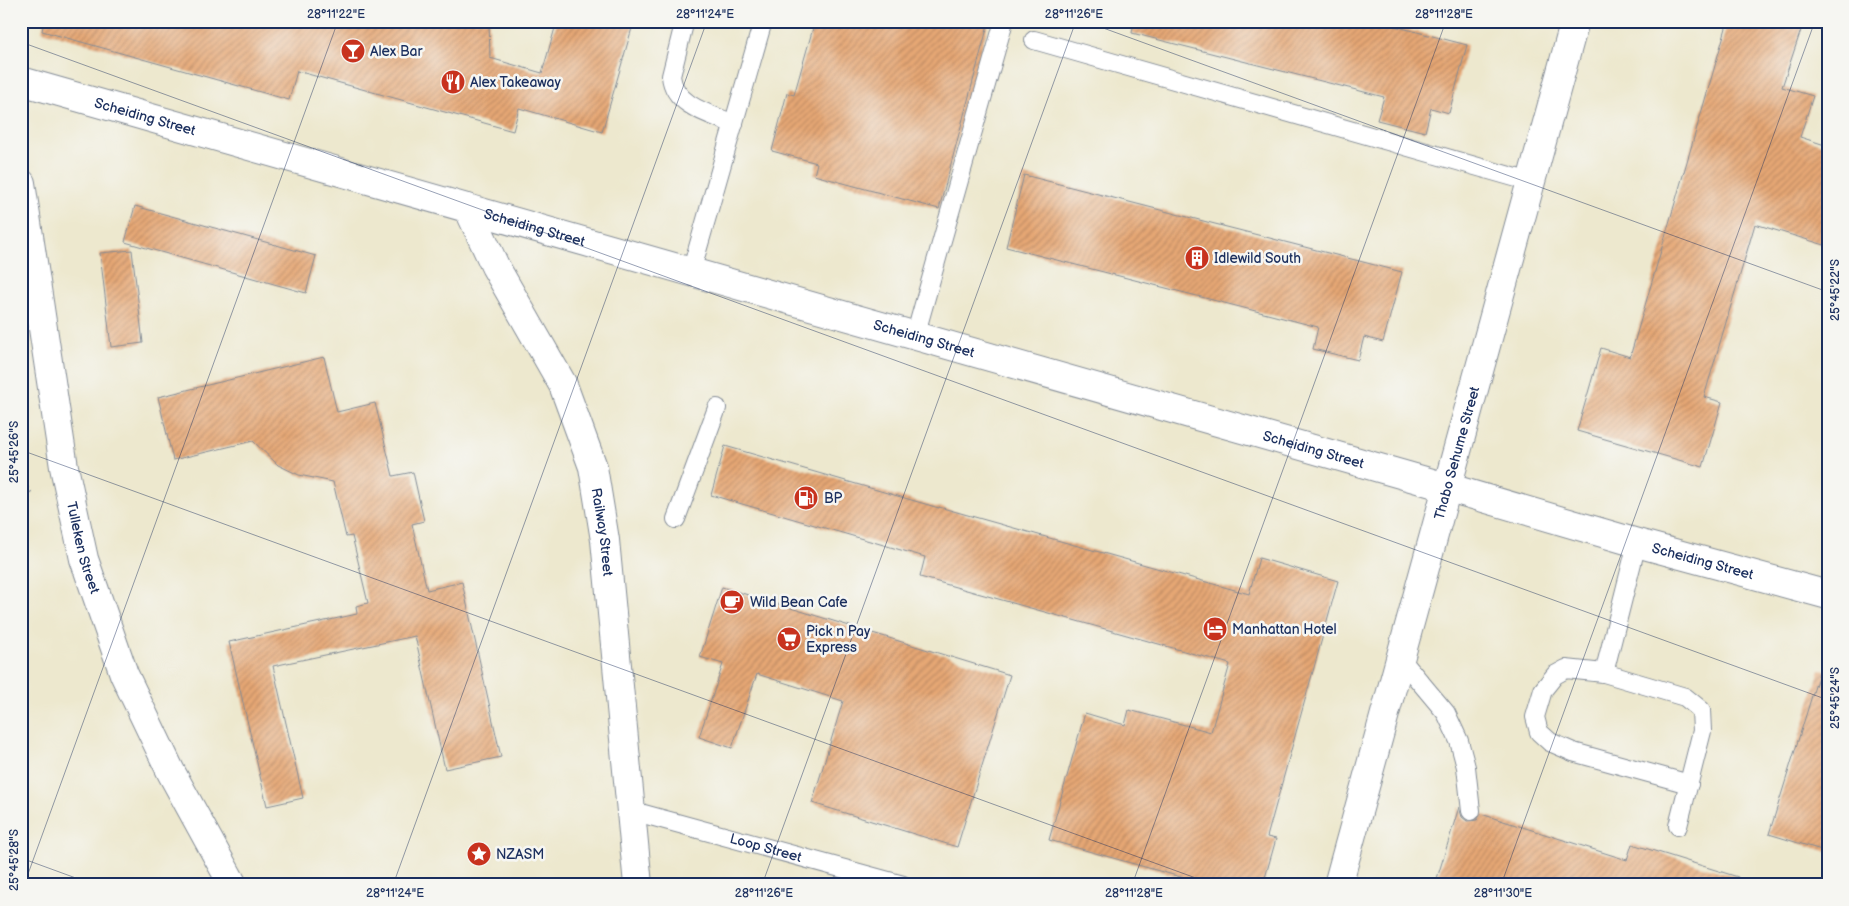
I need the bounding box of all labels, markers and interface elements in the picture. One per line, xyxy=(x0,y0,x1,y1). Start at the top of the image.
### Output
text: 28°11'22"E xyxy=(307,7,365,22)
text: 28°11'24"E xyxy=(676,7,734,22)
text: 28°11'26"E xyxy=(1045,7,1103,22)
text: 28°11'28"E xyxy=(1415,7,1473,22)
bar icon: Alex Bar xyxy=(340,38,366,64)
place label: Alex Bar xyxy=(370,43,424,60)
restaurant icon: Alex Takeaway xyxy=(440,69,466,95)
place label: Alex Takeaway xyxy=(470,74,562,91)
street label: Scheiding Street xyxy=(92,94,198,139)
street label: Scheiding Street xyxy=(482,205,588,250)
building icon: Idlewild South xyxy=(1184,245,1210,271)
place label: Idlewild South xyxy=(1214,250,1301,267)
text: 25°45'22"S xyxy=(1828,259,1843,321)
street label: Scheiding Street xyxy=(871,316,977,361)
street label: Thabo Sehume Street xyxy=(1430,384,1483,521)
text: 25°45'26"S xyxy=(7,421,22,483)
street label: Scheiding Street xyxy=(1261,427,1367,472)
fuel station icon: BP xyxy=(793,485,819,511)
street label: Railway Street xyxy=(588,486,617,577)
place label: BP xyxy=(824,490,843,507)
street label: Tulleken Street xyxy=(63,500,104,596)
street label: Scheiding Street xyxy=(1650,539,1756,583)
cafe icon: Wild Bean Cafe xyxy=(719,589,745,615)
place label: Wild Bean Cafe xyxy=(750,594,848,611)
hotel icon: Manhattan Hotel xyxy=(1202,616,1228,642)
place label: Manhattan Hotel xyxy=(1232,621,1337,638)
place label: Pick n Pay Express xyxy=(806,623,871,656)
supermarket icon: Pick n Pay Express xyxy=(776,626,802,652)
text: 25°45'24"S xyxy=(1828,667,1843,729)
text: 25°45'28"S xyxy=(7,829,22,891)
street label: Loop Street xyxy=(728,830,804,866)
place icon: NZASM xyxy=(466,841,492,867)
place label: NZASM xyxy=(496,846,544,863)
text: 28°11'24"E xyxy=(366,886,424,901)
text: 28°11'26"E xyxy=(735,886,793,901)
text: 28°11'28"E xyxy=(1105,886,1163,901)
text: 28°11'30"E xyxy=(1474,886,1532,901)

